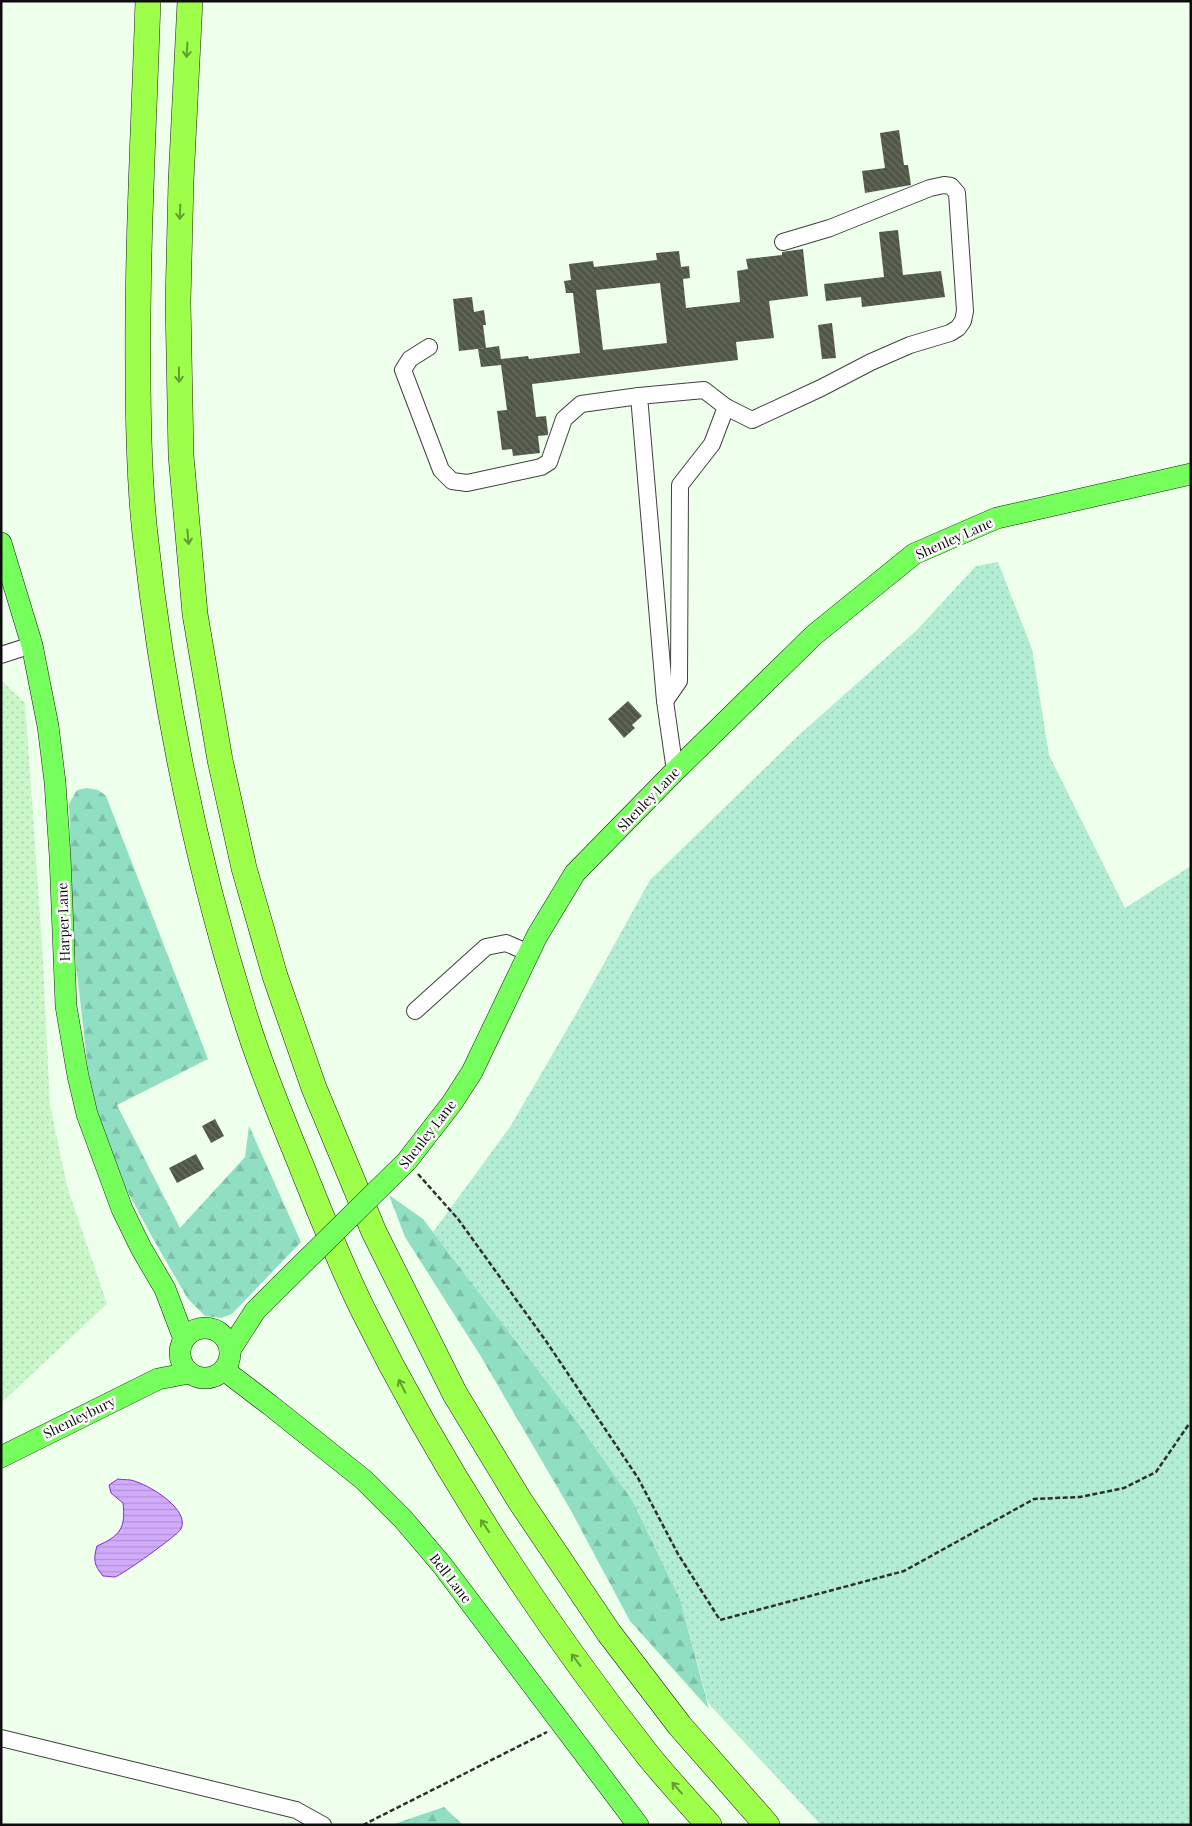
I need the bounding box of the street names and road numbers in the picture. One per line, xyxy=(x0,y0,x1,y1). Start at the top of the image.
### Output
street label: Shenley Lane xyxy=(912,512,996,564)
street label: Shenley Lane xyxy=(612,763,684,835)
street label: Harper Lane xyxy=(52,882,74,962)
street label: Shenley Lane xyxy=(394,1095,460,1173)
street label: Shenleybury xyxy=(40,1391,118,1443)
street label: Bell Lane xyxy=(426,1549,476,1607)

